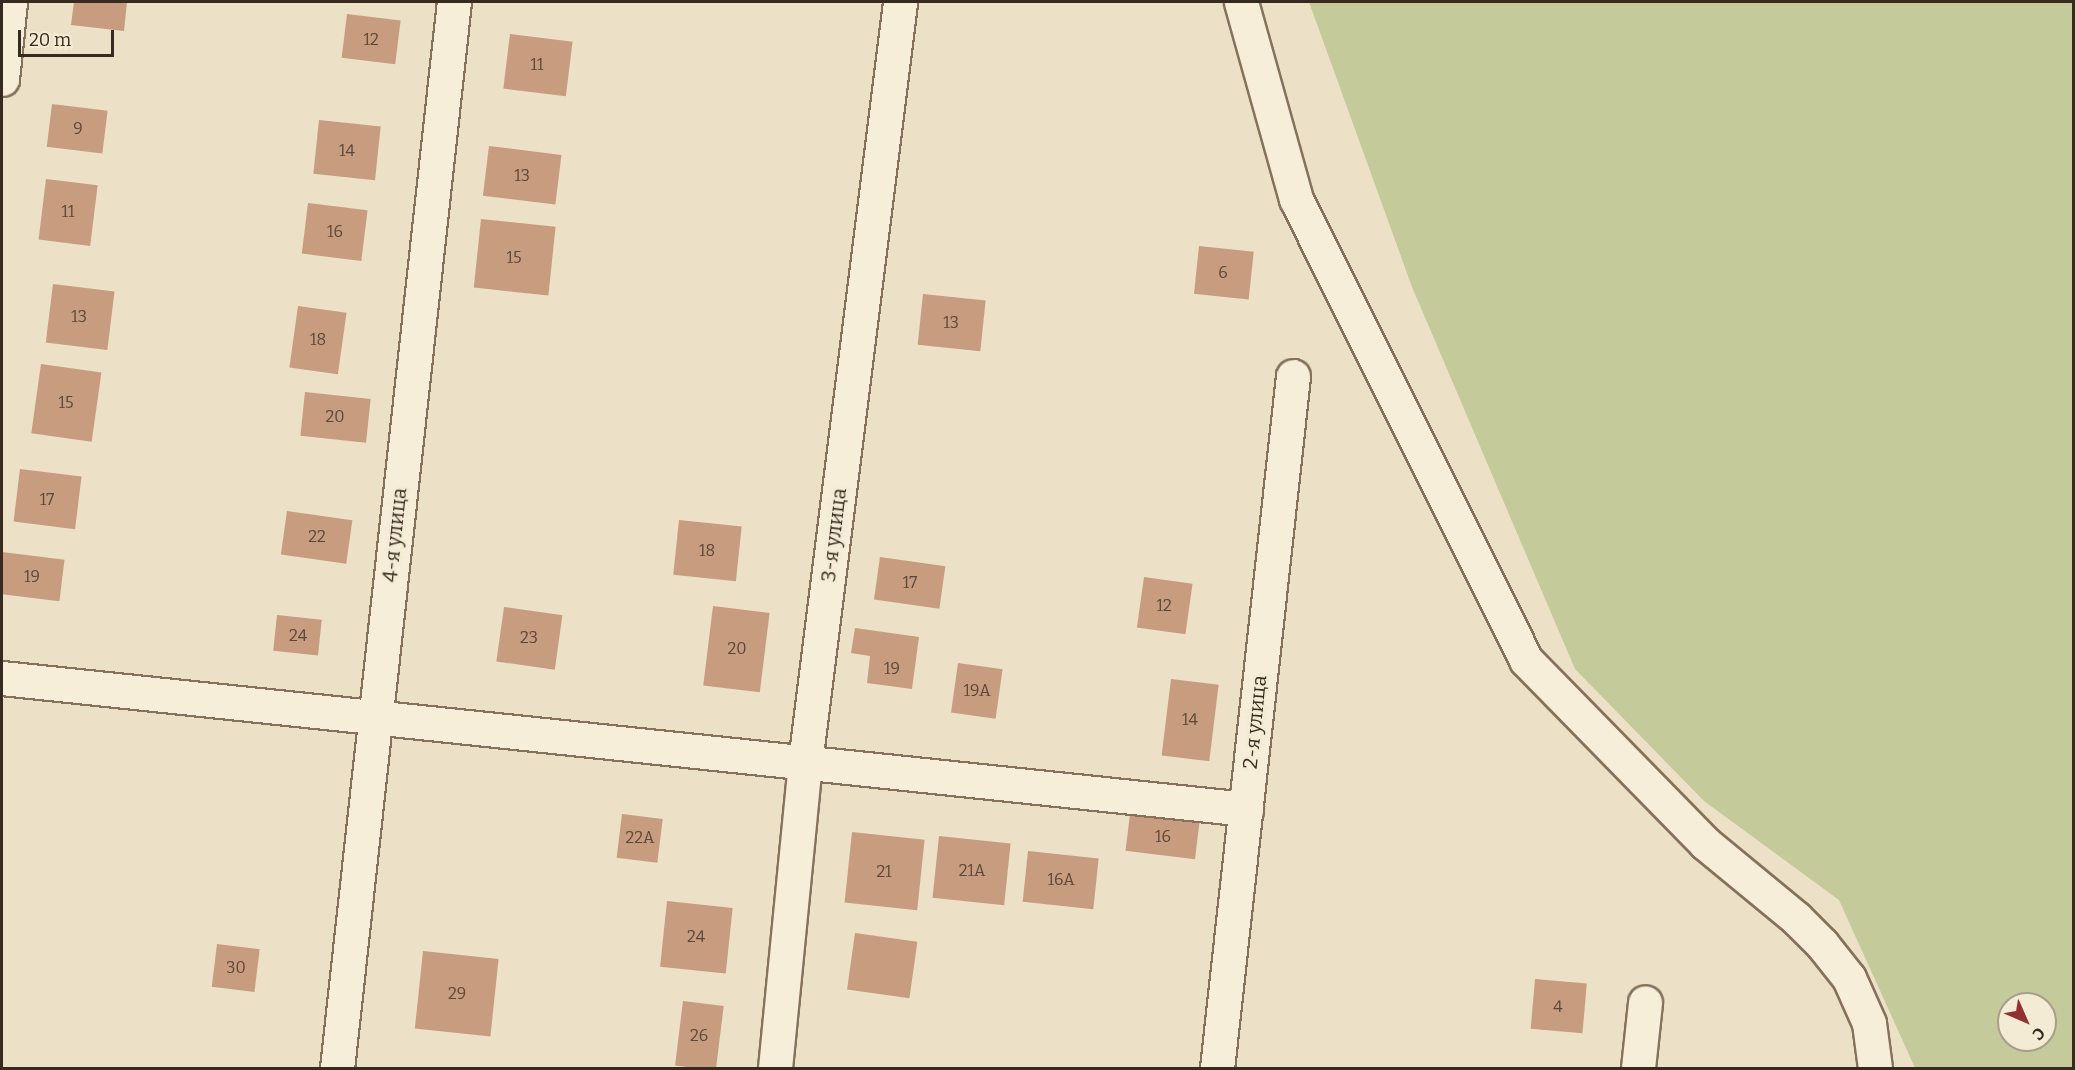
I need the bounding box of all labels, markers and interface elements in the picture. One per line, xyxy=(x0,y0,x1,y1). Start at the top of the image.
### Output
scale bar xyxy=(21,18,117,56)
text: 20 m xyxy=(29,29,71,51)
house number: 12 xyxy=(363,30,379,50)
house number: 11 xyxy=(531,55,543,75)
house number: 9 xyxy=(73,119,83,139)
house number: 14 xyxy=(339,141,355,161)
house number: 13 xyxy=(514,166,530,186)
house number: 11 xyxy=(62,202,74,222)
house number: 16 xyxy=(327,222,343,242)
house number: 15 xyxy=(506,248,522,268)
house number: 6 xyxy=(1218,263,1228,283)
house number: 13 xyxy=(71,307,87,327)
house number: 13 xyxy=(943,313,959,333)
house number: 18 xyxy=(310,330,326,350)
house number: 15 xyxy=(58,393,74,413)
house number: 20 xyxy=(326,407,344,427)
street label: 4-я улица xyxy=(378,487,412,583)
street label: 3-я улица xyxy=(816,487,852,583)
house number: 17 xyxy=(40,490,54,510)
house number: 22 xyxy=(308,527,326,547)
house number: 18 xyxy=(699,541,715,561)
house number: 19 xyxy=(24,567,40,587)
house number: 17 xyxy=(903,573,917,593)
house number: 12 xyxy=(1156,596,1172,616)
house number: 24 xyxy=(289,626,307,646)
house number: 23 xyxy=(520,628,538,648)
house number: 20 xyxy=(728,639,746,659)
house number: 19 xyxy=(884,659,900,679)
street label: 2-я улица xyxy=(1238,674,1272,770)
house number: 19А xyxy=(963,681,991,701)
house number: 14 xyxy=(1182,710,1198,730)
house number: 16 xyxy=(1155,827,1171,847)
house number: 22А xyxy=(626,828,654,848)
house number: 21А xyxy=(959,861,985,881)
house number: 21 xyxy=(876,862,892,882)
house number: 16А xyxy=(1047,870,1075,890)
house number: 24 xyxy=(687,927,705,947)
house number: 30 xyxy=(226,958,246,978)
house number: 29 xyxy=(448,984,466,1004)
north arrow xyxy=(1997,992,2057,1052)
house number: 4 xyxy=(1553,997,1563,1017)
text: С xyxy=(2028,1023,2049,1044)
house number: 26 xyxy=(690,1026,708,1046)

